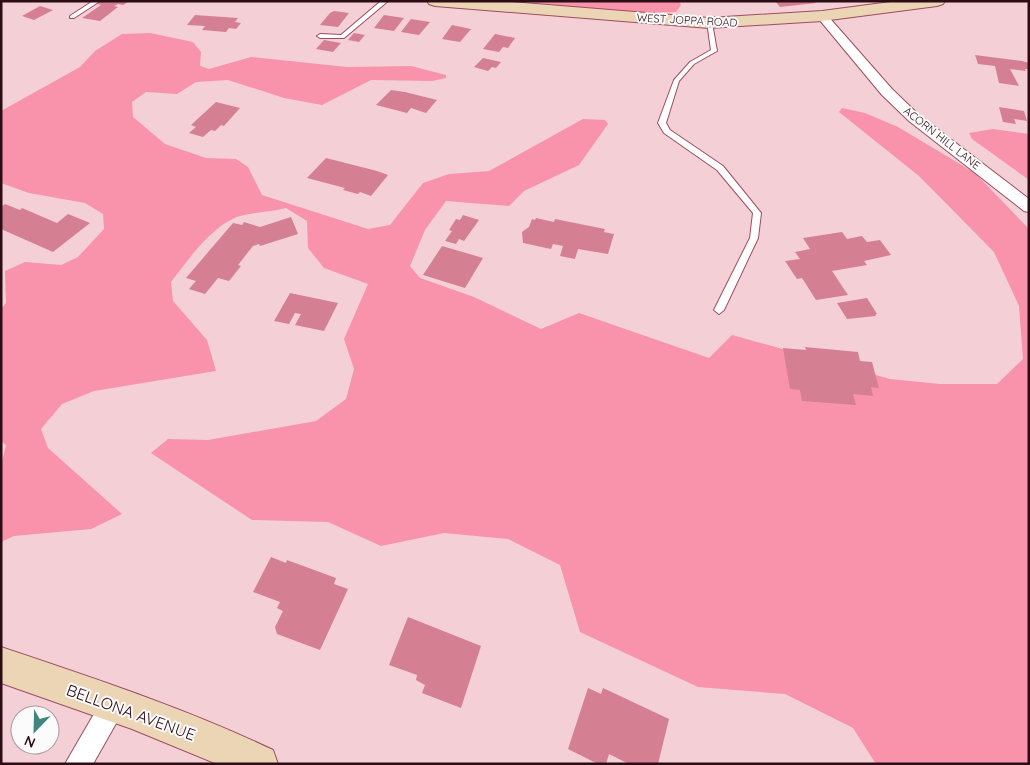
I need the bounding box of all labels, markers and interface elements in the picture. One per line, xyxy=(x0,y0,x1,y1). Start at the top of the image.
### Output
street label: WEST JOPPA ROAD xyxy=(636,10,738,30)
street label: ACORN HILL LANE xyxy=(901,104,983,172)
street label: BELLONA AVENUE xyxy=(64,679,198,745)
north arrow xyxy=(10,705,60,755)
text: N xyxy=(22,732,38,752)

